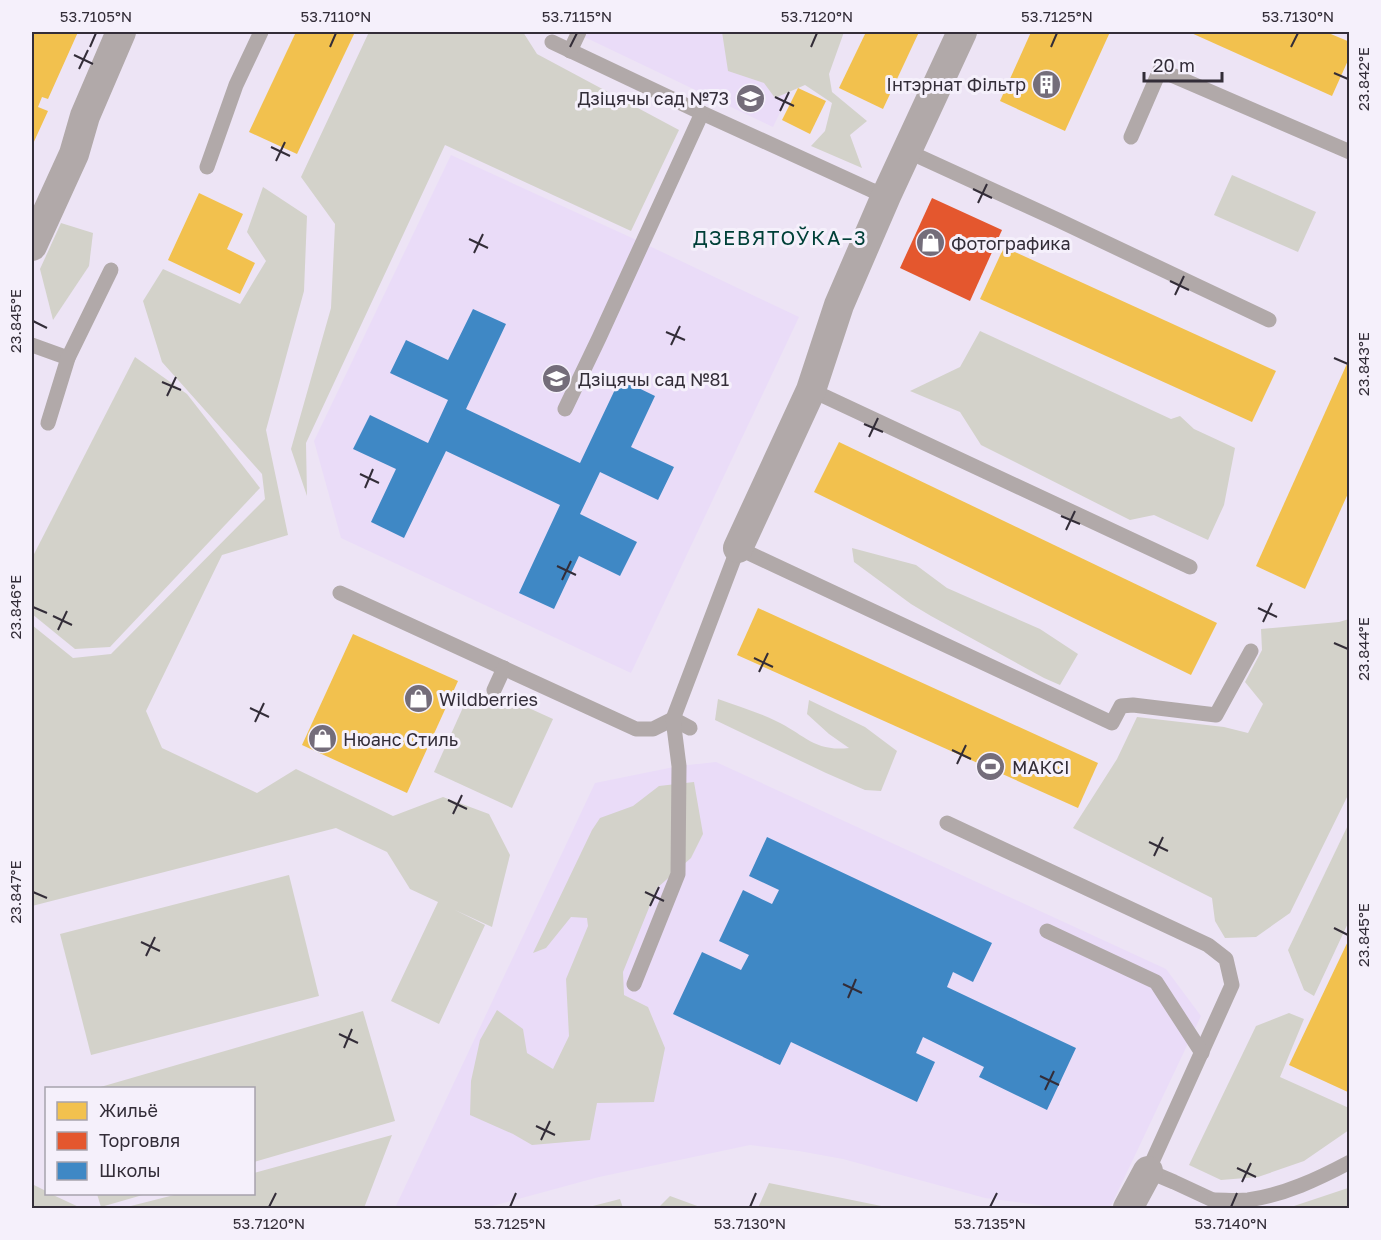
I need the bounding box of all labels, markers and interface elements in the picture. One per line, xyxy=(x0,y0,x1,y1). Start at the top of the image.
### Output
text: 53.7105°N xyxy=(60,7,132,25)
text: 53.7110°N xyxy=(300,7,372,25)
text: 53.7115°N xyxy=(542,7,612,25)
text: 53.7120°N xyxy=(781,7,853,25)
text: 53.7125°N xyxy=(1021,7,1093,25)
text: 53.7130°N xyxy=(1262,7,1334,25)
scale bar xyxy=(1144,45,1222,83)
text: 23.842°E xyxy=(1354,47,1372,111)
text: 20 m xyxy=(1153,54,1195,76)
building icon: Інтэрнат Фільтр xyxy=(1031,68,1063,100)
place label: Інтэрнат Фільтр xyxy=(886,73,1026,95)
school or university icon: Дзіцячы сад №73 xyxy=(734,82,766,114)
place label: Дзіцячы сад №73 xyxy=(577,87,729,109)
district label: ДЗЕВЯТОЎКА–3 xyxy=(693,225,867,249)
shop icon: Фотографика xyxy=(914,227,946,259)
place label: Фотографика xyxy=(951,232,1071,254)
text: 23.845°E xyxy=(6,289,24,353)
text: 23.843°E xyxy=(1354,332,1372,396)
school or university icon: Дзіцячы сад №81 xyxy=(541,363,573,395)
place label: Дзіцячы сад №81 xyxy=(578,368,730,390)
text: 23.846°E xyxy=(6,575,24,639)
text: 23.844°E xyxy=(1354,617,1372,681)
shop icon: Wildberries xyxy=(402,683,434,715)
place label: Wildberries xyxy=(439,688,538,710)
shop icon: Нюанс Стиль xyxy=(306,723,338,755)
place label: Нюанс Стиль xyxy=(343,728,458,750)
sports icon: МАКСІ xyxy=(975,751,1007,783)
place label: МАКСІ xyxy=(1012,756,1070,778)
text: 23.847°E xyxy=(6,860,24,924)
text: 23.845°E xyxy=(1354,903,1372,967)
legend xyxy=(45,1087,255,1195)
text: Жильё xyxy=(99,1099,158,1121)
text: Торговля xyxy=(99,1129,180,1151)
text: Школы xyxy=(99,1159,161,1181)
text: 53.7120°N xyxy=(233,1214,305,1232)
text: 53.7125°N xyxy=(474,1214,546,1232)
text: 53.7130°N xyxy=(714,1214,786,1232)
text: 53.7135°N xyxy=(954,1214,1026,1232)
text: 53.7140°N xyxy=(1195,1214,1267,1232)

